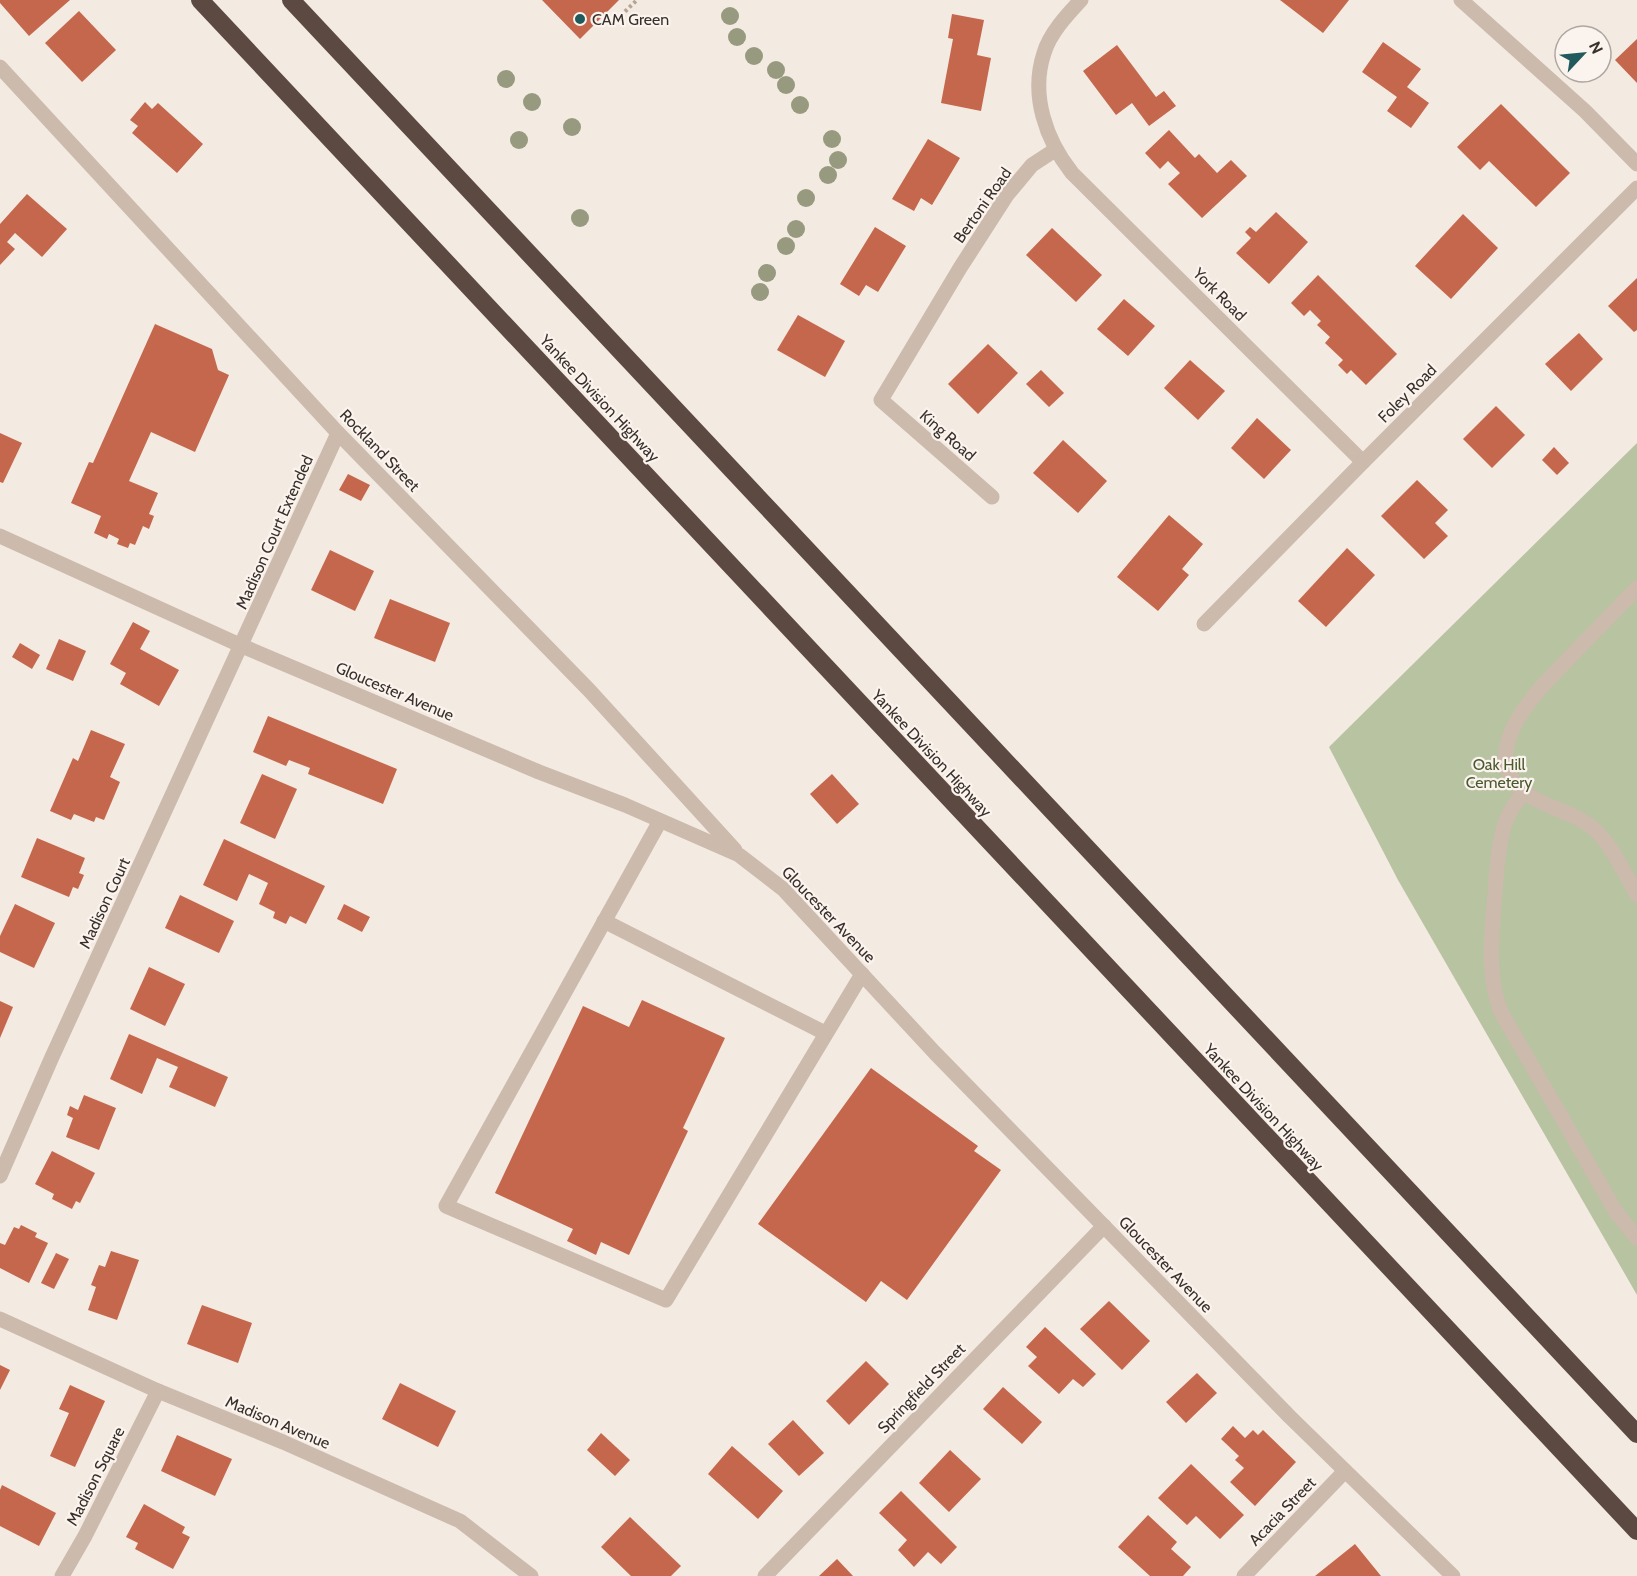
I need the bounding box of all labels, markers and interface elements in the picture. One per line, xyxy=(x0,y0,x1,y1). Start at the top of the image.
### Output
place label: CAM Green xyxy=(592,10,669,29)
marker: CAM Green xyxy=(573,12,587,26)
north arrow xyxy=(1553,24,1613,84)
text: N xyxy=(1585,38,1607,57)
street label: Bertoni Road xyxy=(950,164,1015,247)
street label: York Road xyxy=(1189,263,1250,325)
street label: Yankee Division Highway xyxy=(535,330,664,466)
street label: Foley Road xyxy=(1374,360,1440,426)
street label: Rockland Street xyxy=(336,405,424,496)
street label: King Road xyxy=(916,406,980,465)
street label: Madison Court Extended xyxy=(232,452,317,612)
street label: Gloucester Avenue xyxy=(333,658,457,725)
street label: Yankee Division Highway xyxy=(867,685,996,821)
park label: Oak Hill Cemetery xyxy=(1466,755,1532,792)
street label: Madison Court xyxy=(75,854,134,952)
street label: Gloucester Avenue xyxy=(778,862,879,966)
street label: Yankee Division Highway xyxy=(1199,1039,1328,1175)
street label: Gloucester Avenue xyxy=(1115,1212,1216,1316)
street label: Springfield Street xyxy=(874,1339,969,1437)
street label: Madison Avenue xyxy=(223,1392,333,1453)
street label: Madison Square xyxy=(62,1424,128,1529)
street label: Acacia Street xyxy=(1245,1473,1320,1549)

